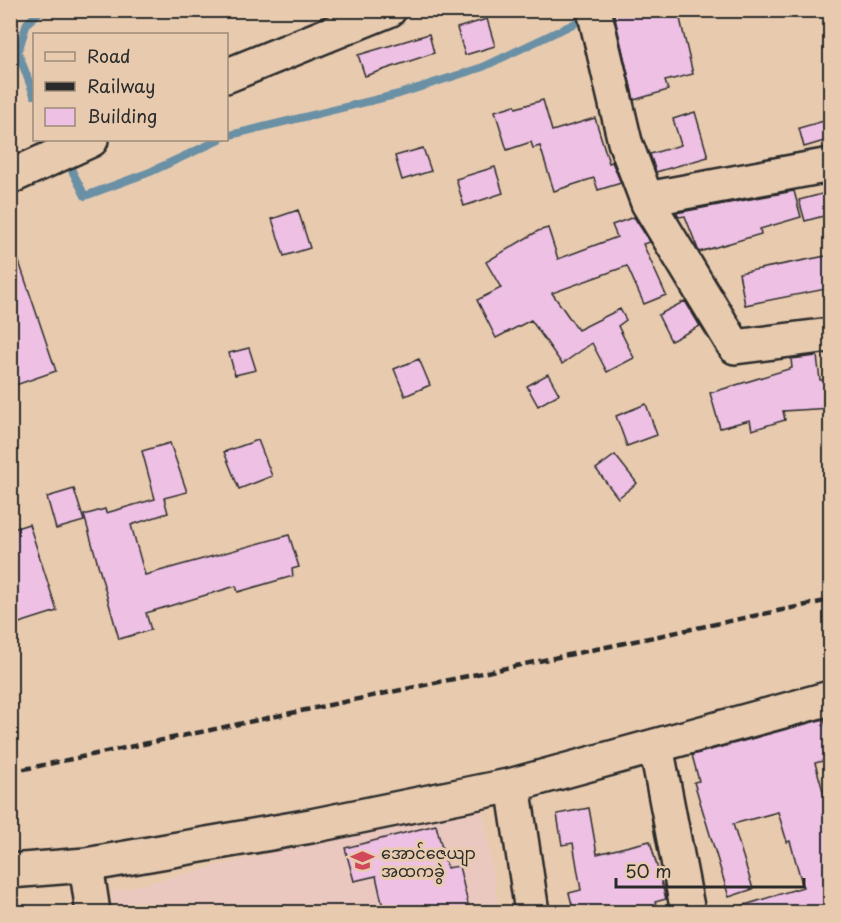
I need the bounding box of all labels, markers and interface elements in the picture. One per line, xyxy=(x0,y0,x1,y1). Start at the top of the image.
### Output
legend xyxy=(33,33,228,141)
text: Road xyxy=(87,42,131,69)
text: Railway xyxy=(87,72,155,99)
text: Building xyxy=(87,102,157,129)
place label: အောင်ဇေယျာ အထကခွဲ xyxy=(381,840,476,885)
school or university icon: အောင်ဇေယျာ အထကခွဲ xyxy=(350,848,376,874)
scale bar xyxy=(616,851,804,889)
text: 50 m xyxy=(625,857,672,884)

